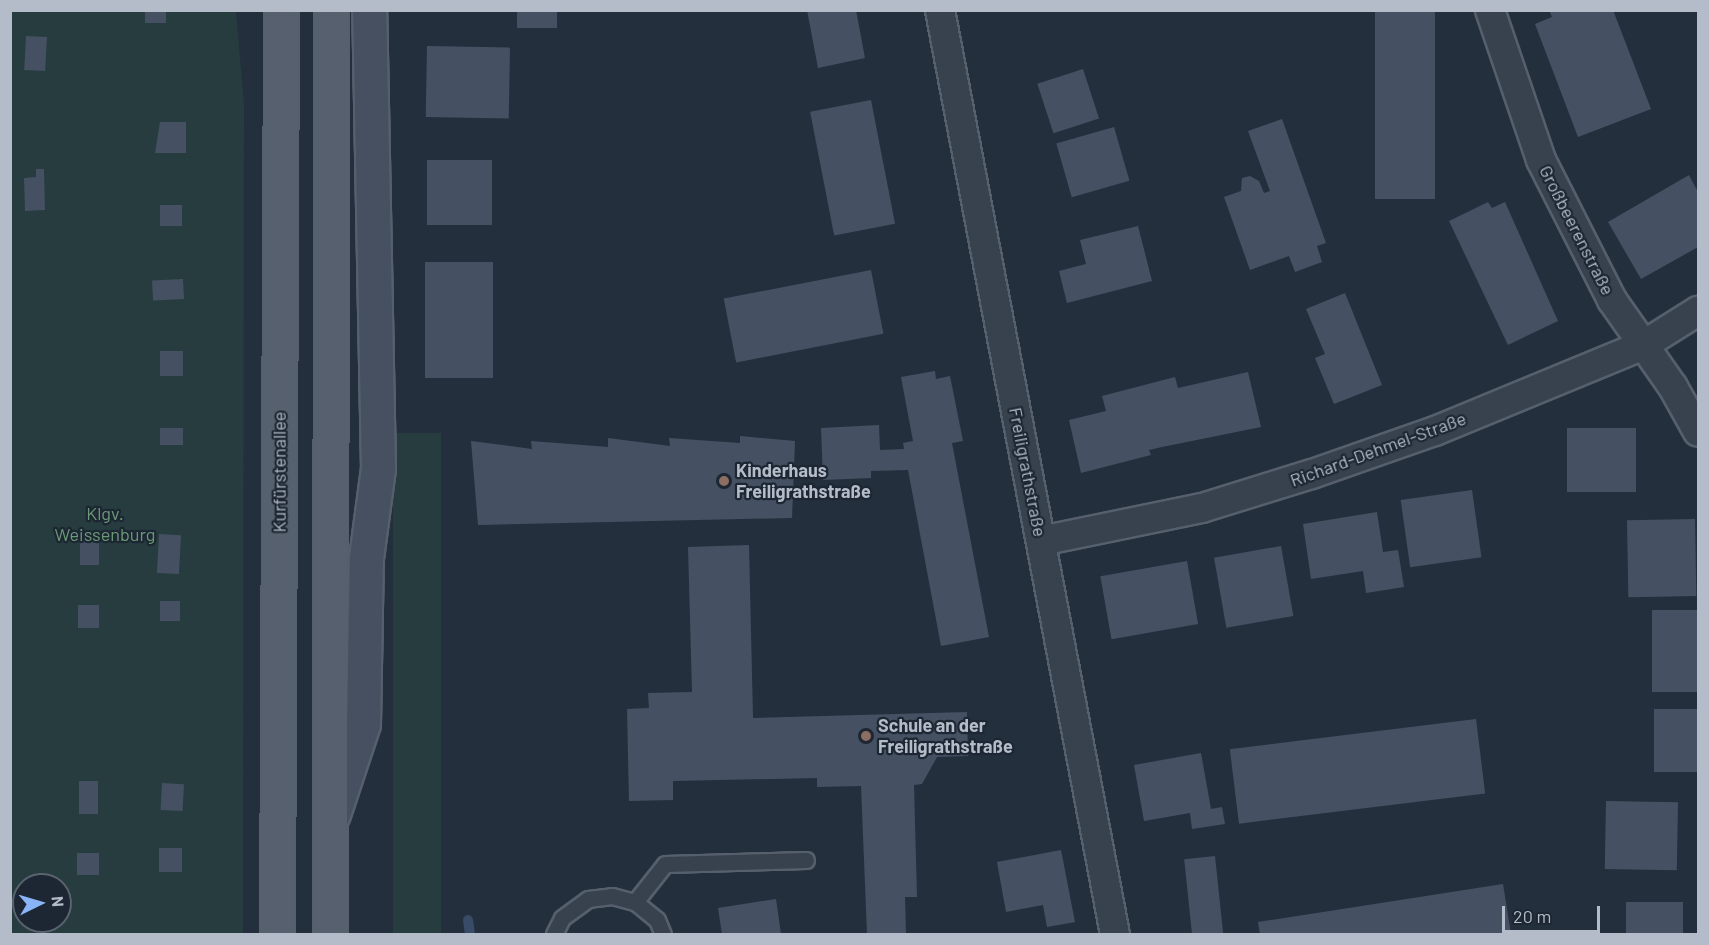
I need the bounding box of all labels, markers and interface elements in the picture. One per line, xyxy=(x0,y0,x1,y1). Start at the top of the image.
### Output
street label: Großbeerenstraße xyxy=(1535,162,1619,298)
street label: Freiligrathstraße xyxy=(1005,405,1051,539)
street label: Richard-Dehmel-Straße xyxy=(1287,407,1469,491)
street label: Kurfürstenallee xyxy=(268,412,290,532)
place label: Kinderhaus Freiligrathstraße xyxy=(736,460,871,502)
marker: Kinderhaus Freiligrathstraße xyxy=(717,474,731,488)
park label: Klgv. Weissenburg xyxy=(55,503,155,546)
place label: Schule an der Freiligrathstraße xyxy=(878,715,1013,758)
marker: Schule an der Freiligrathstraße xyxy=(859,729,873,743)
north arrow xyxy=(12,873,72,933)
scale bar xyxy=(1505,894,1602,932)
text: N xyxy=(49,895,68,908)
text: 20 m xyxy=(1513,905,1551,927)

